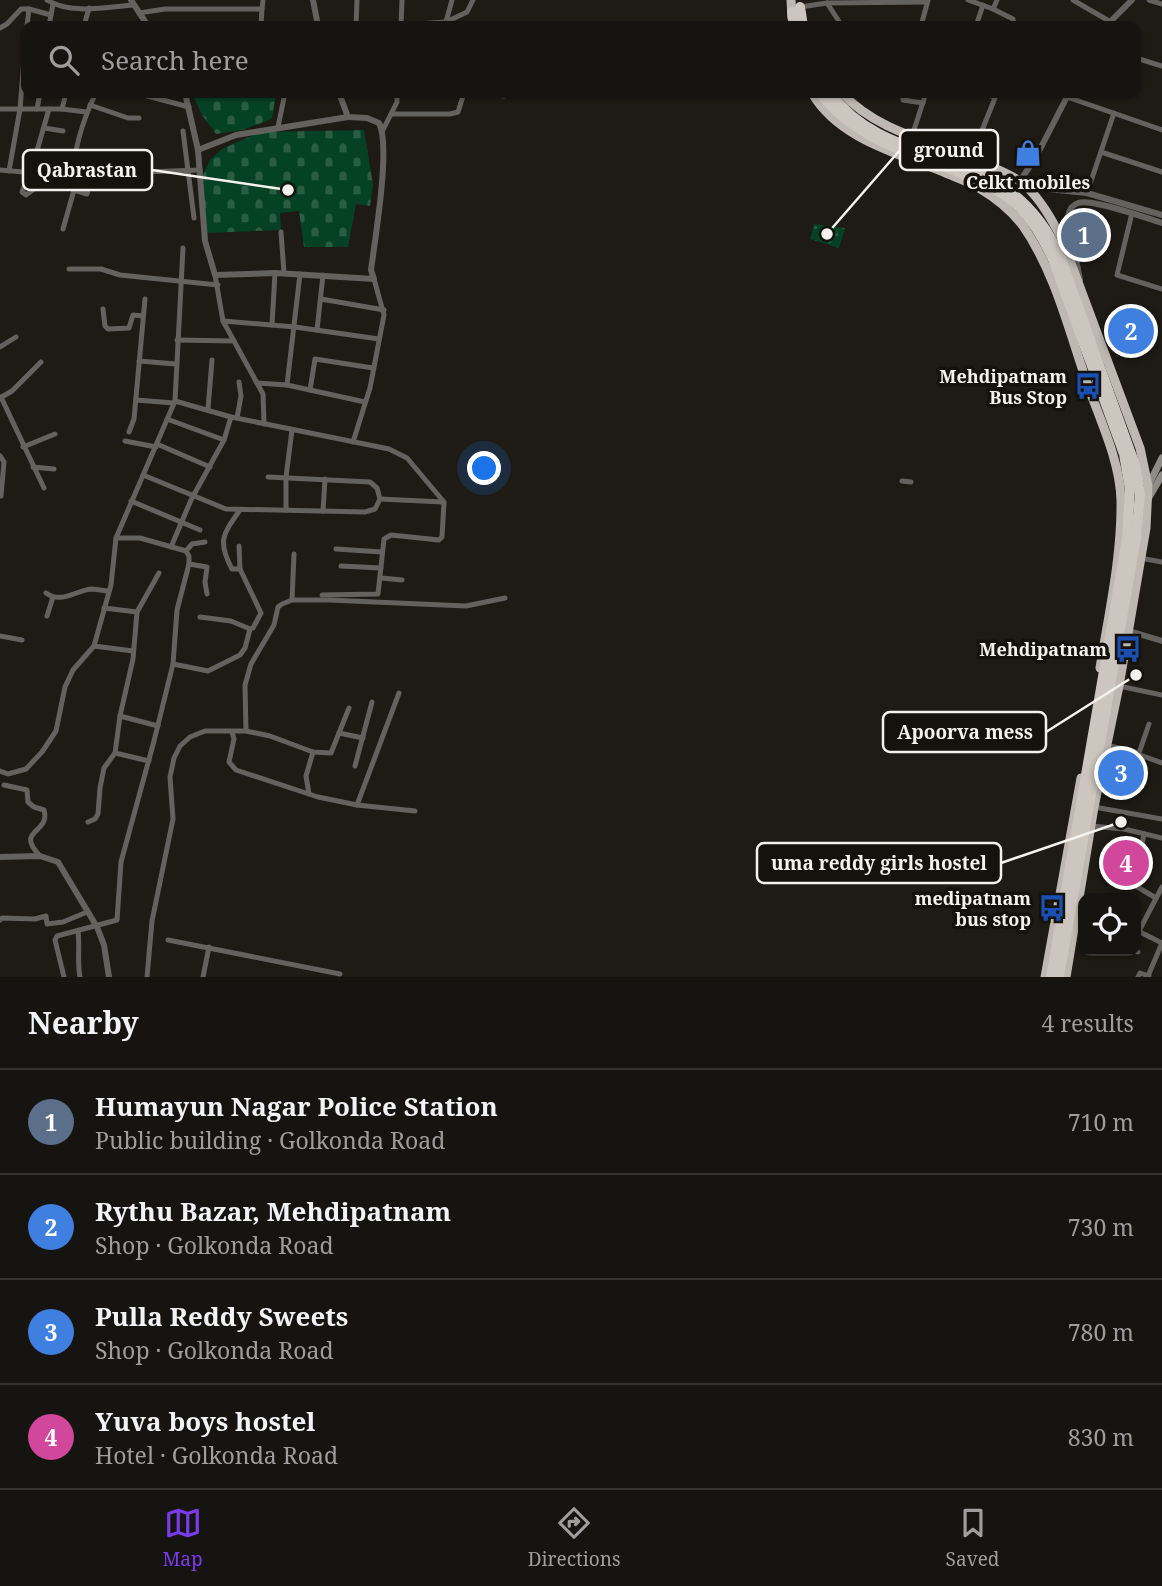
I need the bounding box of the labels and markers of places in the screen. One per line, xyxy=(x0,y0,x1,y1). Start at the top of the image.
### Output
callout: ground xyxy=(900,130,998,170)
shop icon: Celkt mobiles xyxy=(1013,138,1043,168)
callout: Qabrastan xyxy=(23,150,152,190)
place label: Celkt mobiles xyxy=(966,170,1090,194)
pin: 1 xyxy=(1061,209,1107,261)
pin: 2 xyxy=(1108,305,1154,357)
place label: Mehdipatnam Bus Stop xyxy=(939,364,1067,409)
bus stop icon: Mehdipatnam Bus Stop xyxy=(1073,371,1103,401)
bus stop icon: Mehdipatnam xyxy=(1113,634,1143,664)
place label: Mehdipatnam xyxy=(979,637,1107,661)
callout: Apoorva mess xyxy=(883,712,1046,752)
pin: 3 xyxy=(1098,747,1144,799)
pin: 4 xyxy=(1103,837,1149,889)
callout: uma reddy girls hostel xyxy=(757,843,1001,883)
place label: medipatnam bus stop xyxy=(915,886,1031,931)
bus stop icon: medipatnam bus stop xyxy=(1037,893,1067,923)

